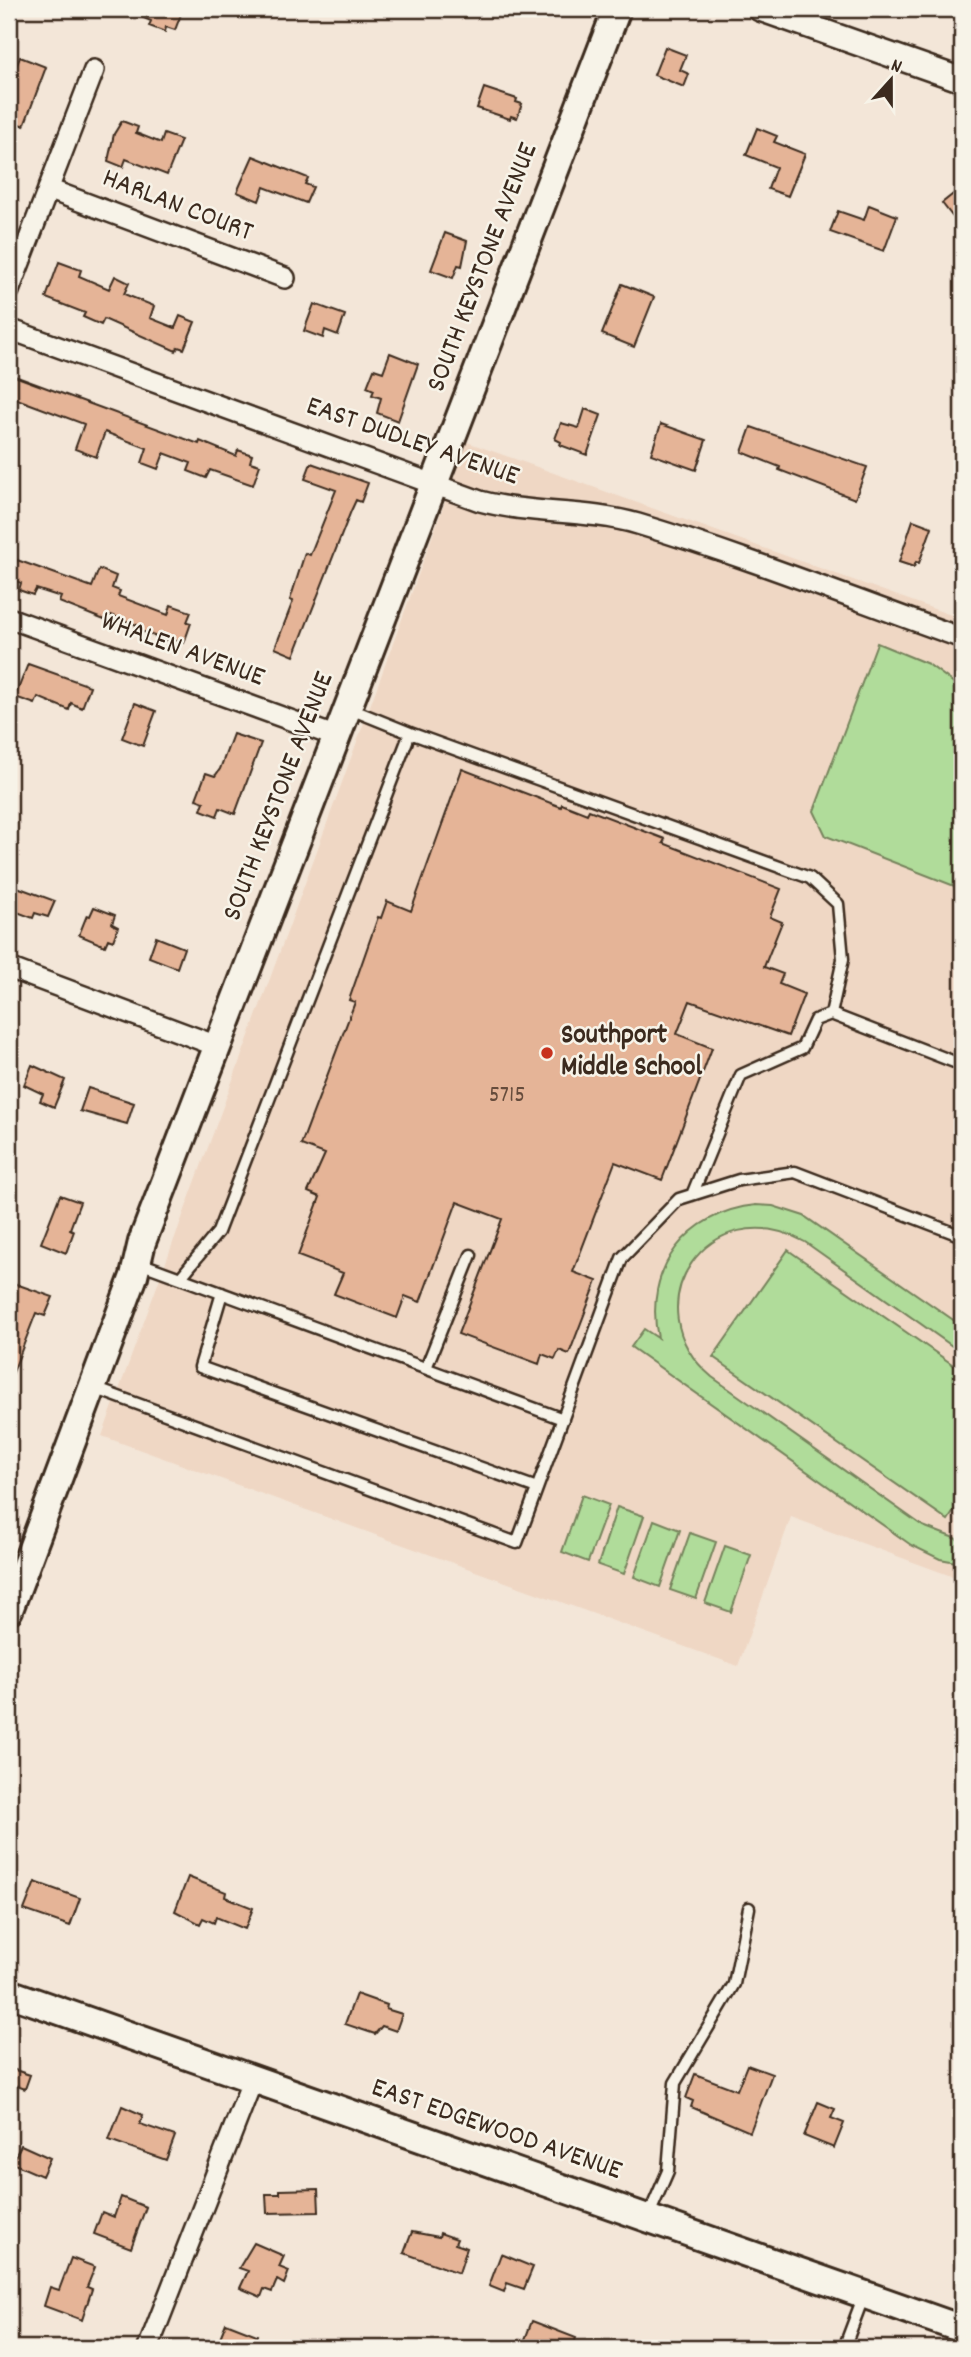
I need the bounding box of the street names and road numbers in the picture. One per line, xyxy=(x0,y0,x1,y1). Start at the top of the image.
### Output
street label: SOUTH KEYSTONE AVENUE xyxy=(418,137,550,398)
street label: HARLAN COURT xyxy=(96,160,258,254)
street label: EAST DUDLEY AVENUE xyxy=(300,388,524,498)
street label: WHALEN AVENUE xyxy=(95,603,270,699)
street label: SOUTH KEYSTONE AVENUE xyxy=(214,666,346,927)
street label: EAST EDGEWOOD AVENUE xyxy=(365,2069,627,2193)

